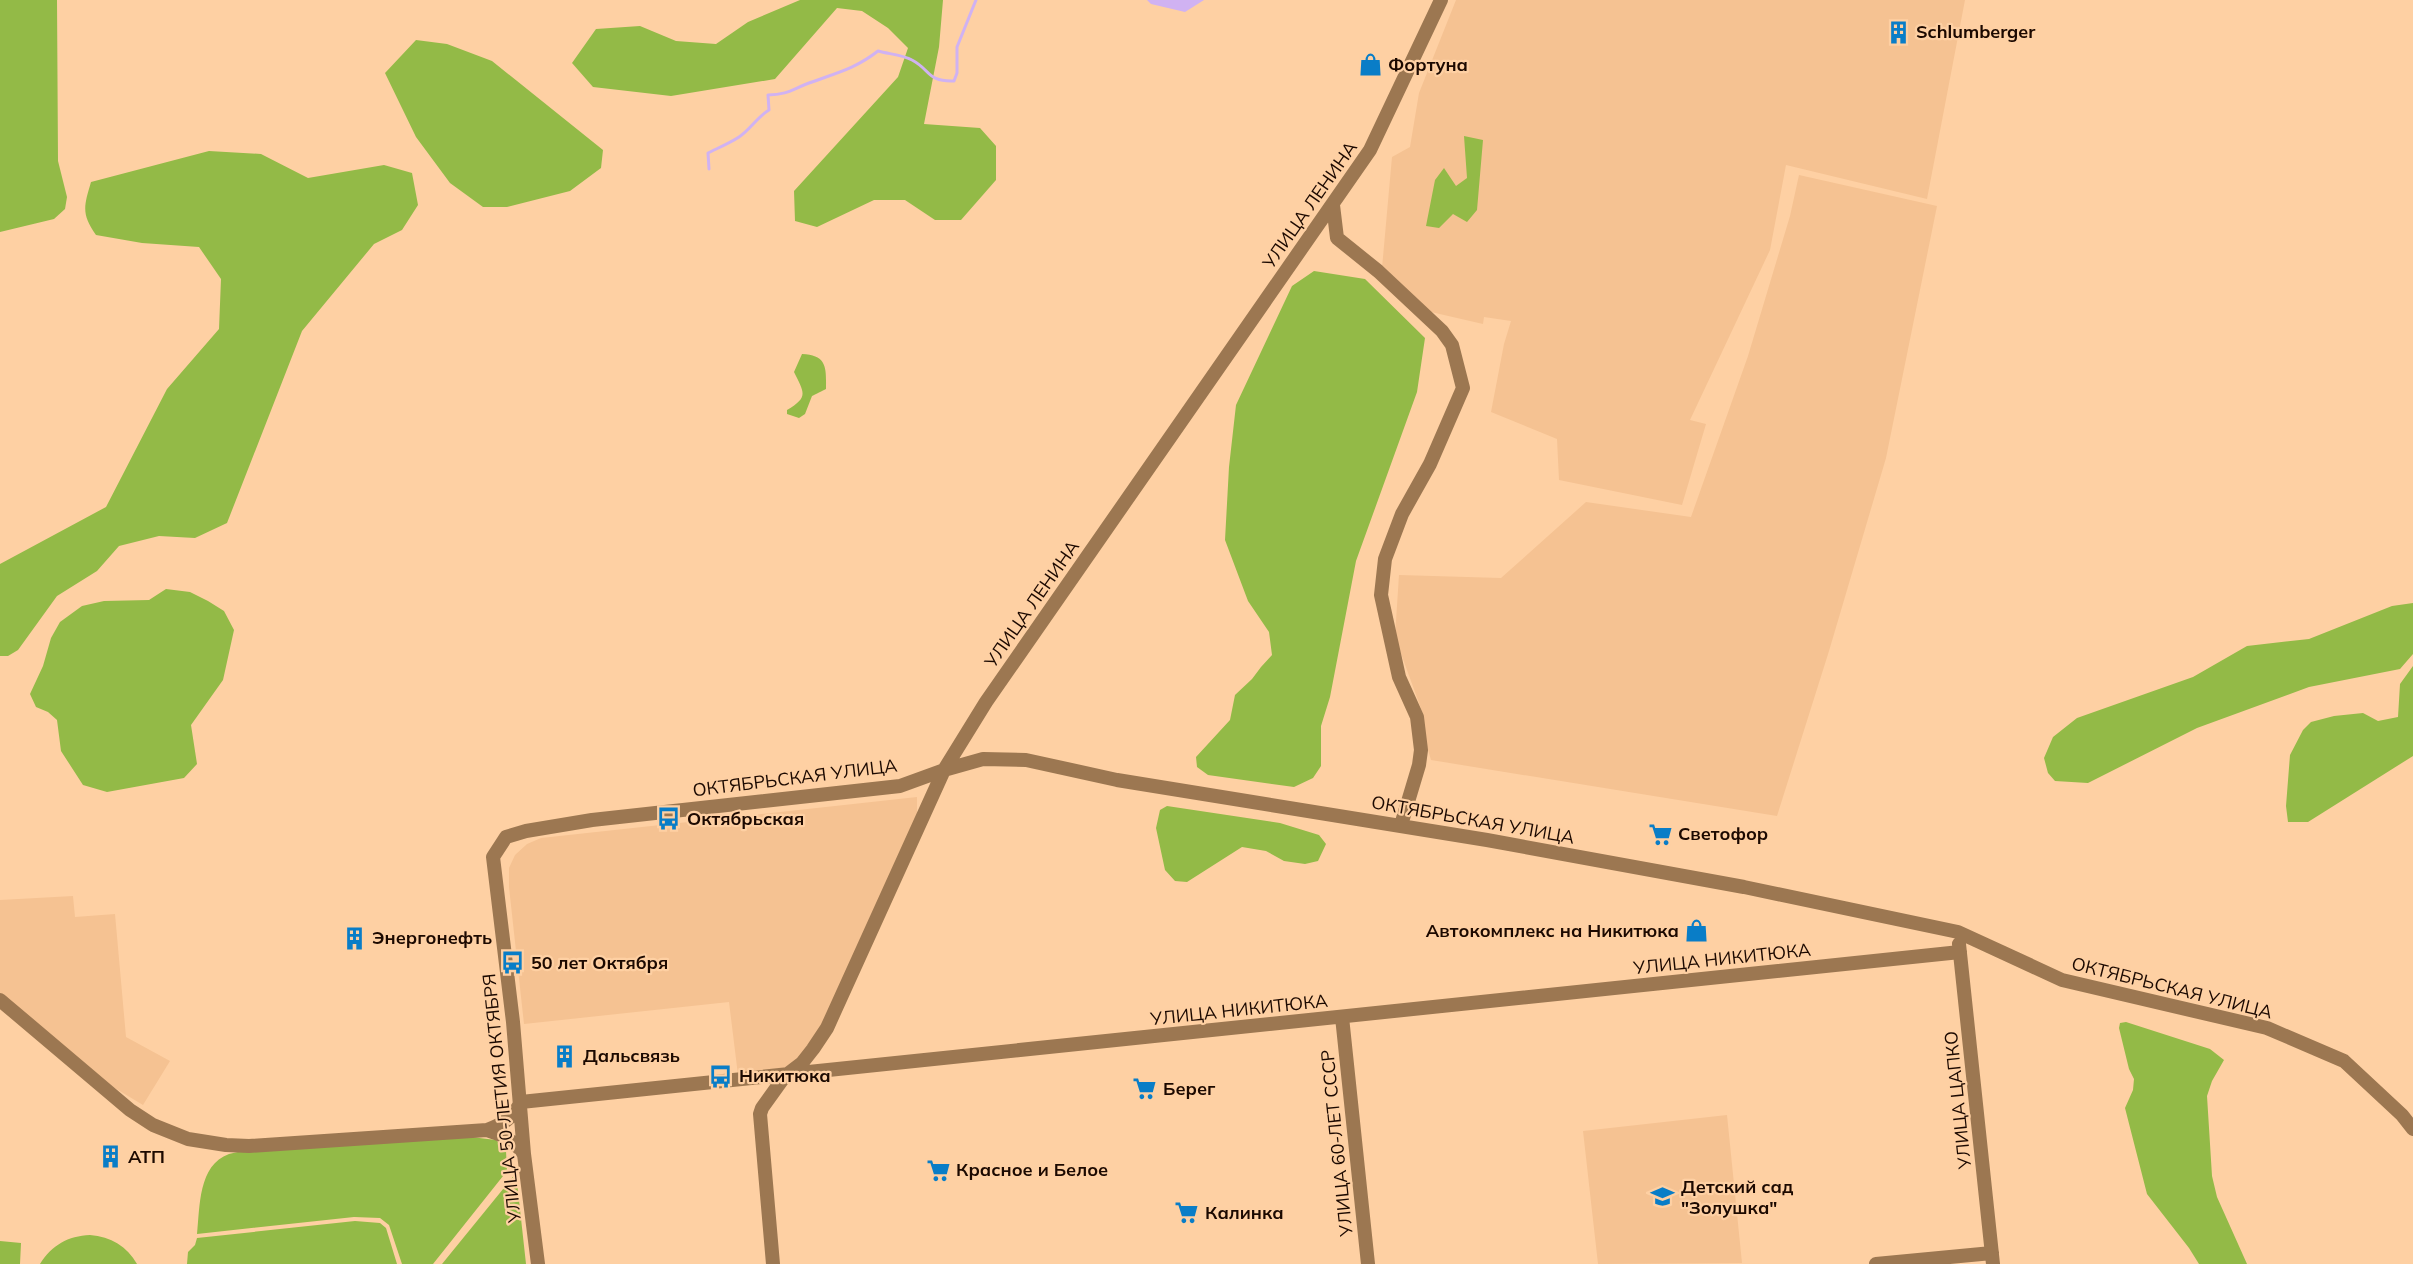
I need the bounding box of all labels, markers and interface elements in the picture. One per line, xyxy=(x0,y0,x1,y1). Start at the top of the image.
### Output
building icon: Schlumberger xyxy=(1885,19,1911,45)
place label: Schlumberger xyxy=(1916,20,2036,43)
shop icon: Фортуна xyxy=(1357,52,1383,78)
place label: Фортуна xyxy=(1388,53,1468,76)
street label: УЛИЦА ЛЕНИНА xyxy=(1257,137,1362,274)
street label: УЛИЦА ЛЕНИНА xyxy=(979,536,1084,673)
street label: ОКТЯБРЬСКАЯ УЛИЦА xyxy=(691,754,899,801)
street label: ОКТЯБРЬСКАЯ УЛИЦА xyxy=(1370,790,1577,849)
bus stop icon: Октябрьская xyxy=(656,806,682,832)
place label: Октябрьская xyxy=(687,807,804,830)
supermarket icon: Светофор xyxy=(1647,821,1673,847)
place label: Светофор xyxy=(1678,822,1768,845)
shop icon: Автокомплекс на Никитюка xyxy=(1684,918,1710,944)
place label: Автокомплекс на Никитюка xyxy=(1426,919,1679,942)
building icon: Энергонефть xyxy=(341,925,367,951)
place label: Энергонефть xyxy=(372,926,492,949)
street label: УЛИЦА НИКИТЮКА xyxy=(1631,938,1812,979)
bus stop icon: 50 лет Октября xyxy=(500,950,526,976)
place label: 50 лет Октября xyxy=(531,951,668,974)
street label: ОКТЯБРЬСКАЯ УЛИЦА xyxy=(2069,951,2275,1024)
street label: УЛИЦА 50-ЛЕТИЯ ОКТЯБРЯ xyxy=(477,972,526,1225)
street label: УЛИЦА НИКИТЮКА xyxy=(1148,989,1329,1030)
street label: УЛИЦА ЦАПКО xyxy=(1939,1030,1976,1171)
building icon: Дальсвязь xyxy=(552,1043,578,1069)
place label: Дальсвязь xyxy=(583,1044,680,1067)
street label: УЛИЦА 60-ЛЕТ СССР xyxy=(1315,1049,1358,1239)
bus stop icon: Никитюка xyxy=(708,1063,734,1089)
place label: Никитюка xyxy=(739,1064,831,1087)
supermarket icon: Берег xyxy=(1132,1076,1158,1102)
place label: Берег xyxy=(1163,1077,1216,1100)
building icon: АТП xyxy=(97,1144,123,1170)
place label: АТП xyxy=(128,1145,165,1168)
supermarket icon: Красное и Белое xyxy=(925,1157,951,1183)
place label: Красное и Белое xyxy=(956,1158,1108,1181)
place label: Детский сад "Золушка" xyxy=(1681,1175,1794,1219)
school or university icon: Детский сад "Золушка" xyxy=(1650,1184,1676,1210)
supermarket icon: Калинка xyxy=(1174,1200,1200,1226)
place label: Калинка xyxy=(1205,1201,1284,1224)

